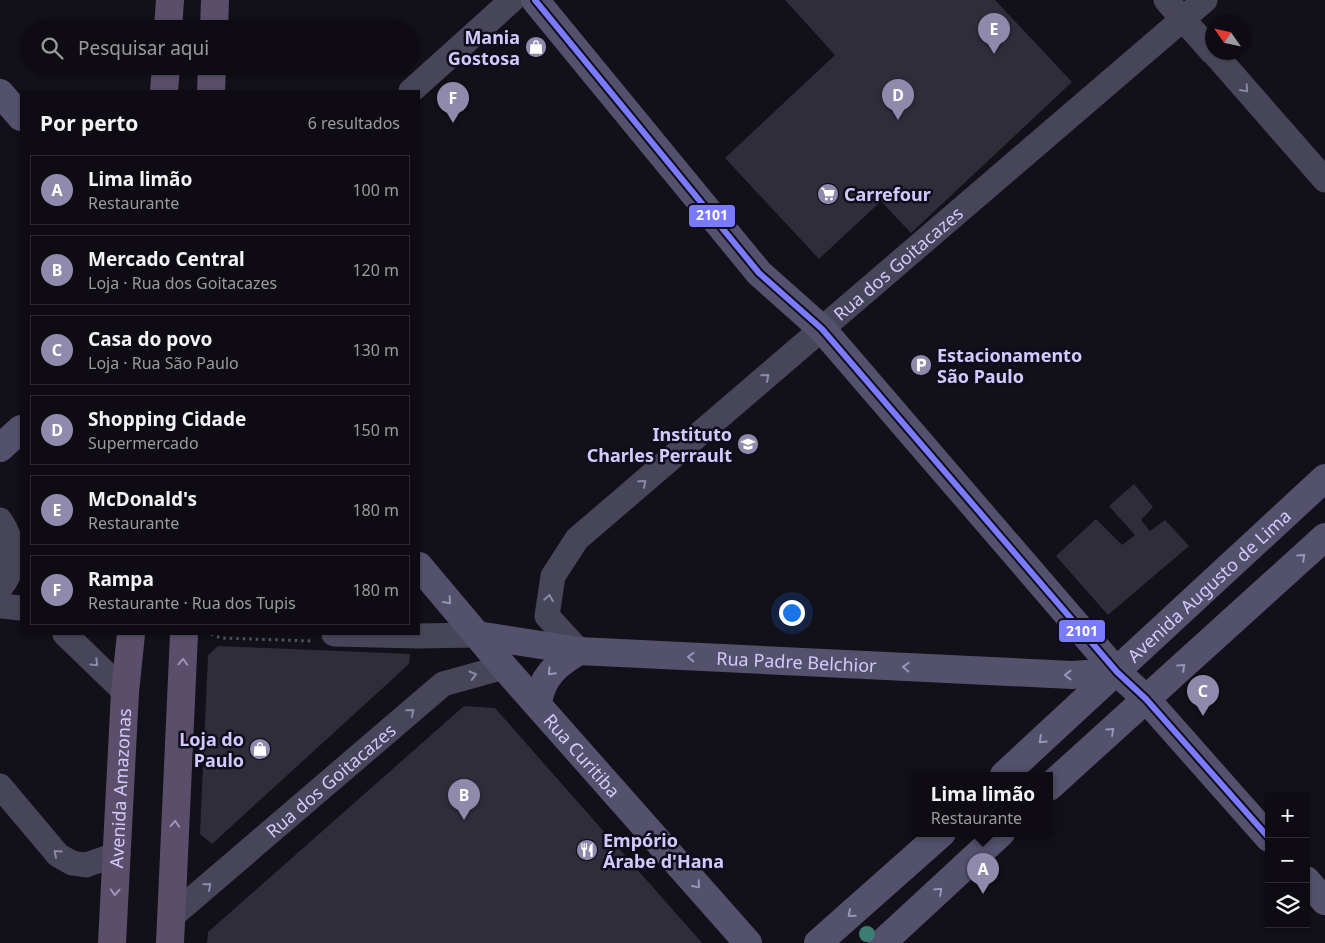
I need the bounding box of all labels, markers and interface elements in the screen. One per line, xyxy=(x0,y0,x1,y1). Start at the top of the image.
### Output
pin: E xyxy=(978,13,1010,54)
north arrow xyxy=(1205,15,1250,60)
search box xyxy=(20,20,420,75)
place label: Mania Gostosa xyxy=(448,25,520,70)
icon: search xyxy=(38,34,66,62)
text: Pesquisar aqui xyxy=(78,35,209,61)
shop icon: Mania Gostosa xyxy=(524,35,548,59)
pin: D xyxy=(882,79,914,120)
pin: F xyxy=(437,82,469,123)
one-way arrow xyxy=(1239,84,1248,93)
text: Por perto xyxy=(40,109,138,137)
text: 6 resultados xyxy=(308,112,400,134)
text: Lima limão xyxy=(88,166,192,192)
text: A xyxy=(51,179,63,201)
text: 100 m xyxy=(352,179,399,201)
supermarket icon: Carrefour xyxy=(816,182,840,206)
place label: Carrefour xyxy=(844,182,931,206)
text: Restaurante xyxy=(88,192,179,214)
street label: Rua dos Goitacazes xyxy=(828,201,968,326)
line badge: 2101 xyxy=(688,204,736,228)
text: 2101 xyxy=(696,205,728,224)
text: Mercado Central xyxy=(88,246,245,272)
text: B xyxy=(52,259,62,281)
text: 120 m xyxy=(352,259,399,281)
text: Loja · Rua dos Goitacazes xyxy=(88,272,277,294)
text: Casa do povo xyxy=(88,326,213,352)
text: C xyxy=(52,339,62,361)
text: 130 m xyxy=(352,339,399,361)
place label: Estacionamento São Paulo xyxy=(937,343,1082,388)
text: Loja · Rua São Paulo xyxy=(88,352,239,374)
parking icon: Estacionamento São Paulo xyxy=(909,353,933,377)
one-way arrow xyxy=(760,374,769,383)
text: Shopping Cidade xyxy=(88,406,246,432)
text: D xyxy=(51,419,63,441)
text: 150 m xyxy=(352,419,399,441)
place label: Instituto Charles Perrault xyxy=(587,422,732,467)
text: Supermercado xyxy=(88,432,199,454)
school or university icon: Instituto Charles Perrault xyxy=(736,432,760,456)
one-way arrow xyxy=(637,479,646,488)
text: McDonald's xyxy=(88,486,197,512)
text: E xyxy=(53,499,61,521)
text: 180 m xyxy=(352,499,399,521)
street label: Avenida Augusto de Lima xyxy=(1122,504,1296,667)
text: Restaurante xyxy=(88,512,179,534)
one-way arrow xyxy=(1297,554,1306,563)
text: Rampa xyxy=(88,566,154,592)
text: F xyxy=(53,579,61,601)
text: 180 m xyxy=(352,579,399,601)
text: Restaurante · Rua dos Tupis xyxy=(88,592,296,614)
one-way arrow xyxy=(544,594,554,602)
one-way arrow xyxy=(442,595,451,604)
your location xyxy=(779,600,805,626)
line badge: 2101 xyxy=(1058,619,1106,643)
text: 2101 xyxy=(1066,621,1098,640)
street label: Rua Padre Belchior xyxy=(716,646,878,678)
one-way arrow xyxy=(687,651,695,662)
one-way arrow xyxy=(89,657,98,666)
one-way arrow xyxy=(177,658,188,666)
one-way arrow xyxy=(902,662,910,672)
one-way arrow xyxy=(1177,663,1186,672)
one-way arrow xyxy=(548,667,557,676)
one-way arrow xyxy=(1064,670,1072,680)
one-way arrow xyxy=(469,671,477,681)
pin: C xyxy=(1187,675,1219,716)
street label: Avenida Amazonas xyxy=(104,708,136,869)
one-way arrow xyxy=(405,708,414,717)
street label: Rua Curitiba xyxy=(539,708,626,802)
street label: Rua dos Goitacazes xyxy=(261,718,400,843)
place label: Loja do Paulo xyxy=(179,727,244,772)
one-way arrow xyxy=(1105,728,1114,737)
one-way arrow xyxy=(1039,734,1048,743)
shop icon: Loja do Paulo xyxy=(248,737,272,761)
popup xyxy=(913,772,1053,837)
pin: B xyxy=(448,779,480,820)
text: Lima limão xyxy=(931,781,1035,807)
map controls xyxy=(1265,793,1310,928)
button: + xyxy=(1265,793,1310,838)
text: Restaurante xyxy=(931,807,1022,829)
one-way arrow xyxy=(170,820,181,828)
place label: Empório Árabe d'Hana xyxy=(603,828,724,873)
restaurant icon: Empório Árabe d'Hana xyxy=(575,838,599,862)
button: − xyxy=(1265,838,1310,883)
one-way arrow xyxy=(53,849,62,858)
pin: A xyxy=(967,853,999,894)
one-way arrow xyxy=(691,880,700,889)
one-way arrow xyxy=(202,882,211,891)
button: layers xyxy=(1265,883,1310,928)
one-way arrow xyxy=(110,888,121,896)
one-way arrow xyxy=(933,888,942,897)
one-way arrow xyxy=(848,908,857,917)

